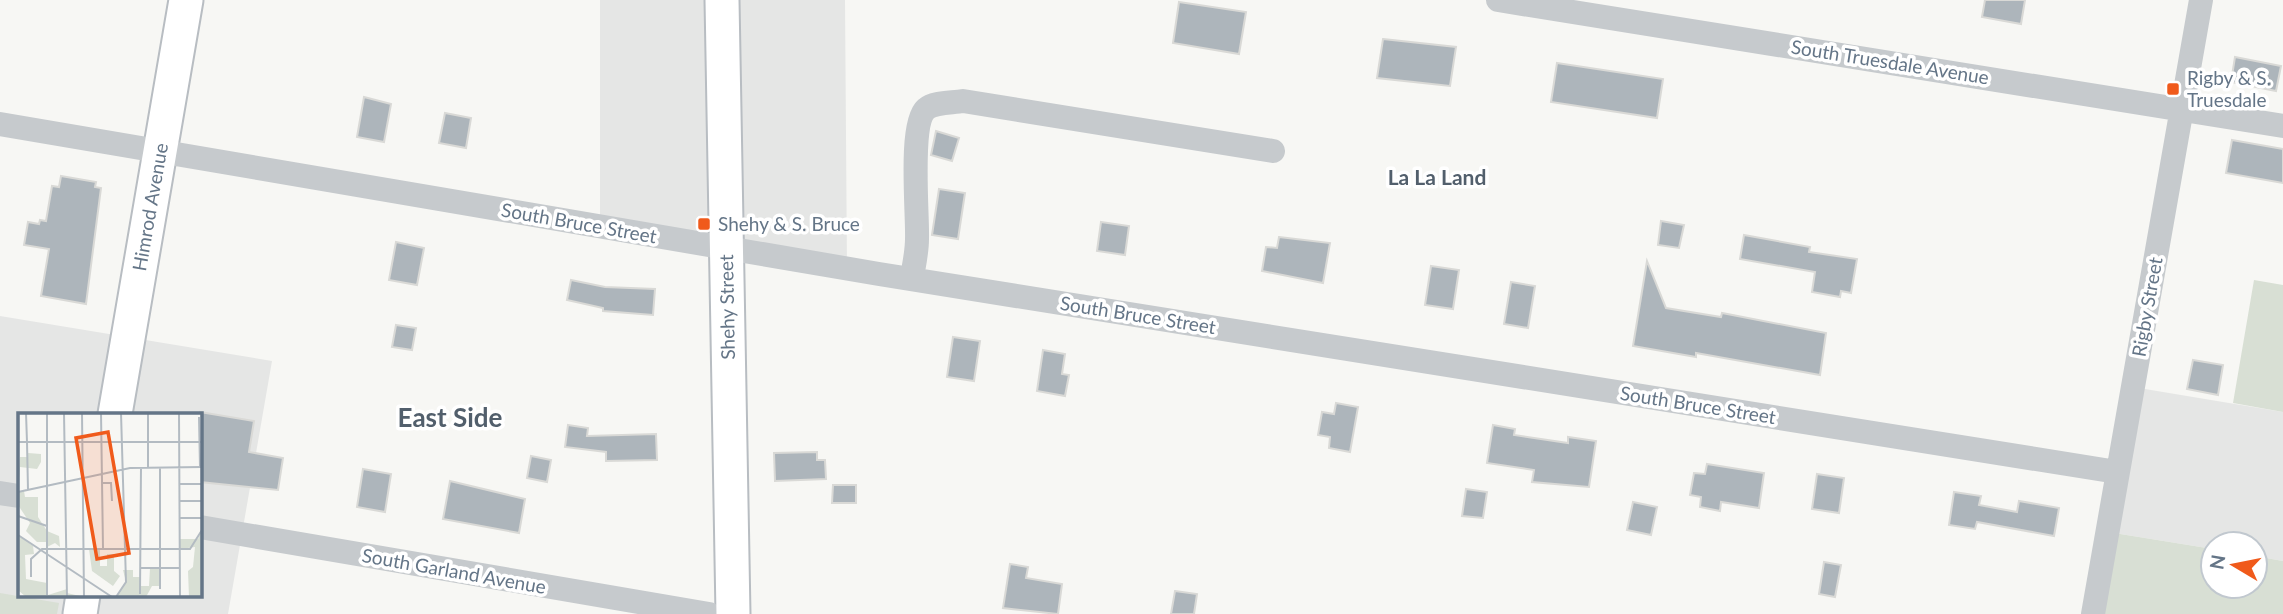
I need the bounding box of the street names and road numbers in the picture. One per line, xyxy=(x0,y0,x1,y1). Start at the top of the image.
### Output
street label: South Truesdale Avenue xyxy=(1790,35,1991,89)
street label: Himrod Avenue xyxy=(127,141,172,273)
street label: South Bruce Street xyxy=(500,198,659,248)
street label: Shehy Street xyxy=(714,254,739,360)
street label: Rigby Street xyxy=(2126,255,2167,359)
street label: South Bruce Street xyxy=(1059,291,1218,338)
street label: South Bruce Street xyxy=(1619,381,1778,428)
street label: South Garland Avenue xyxy=(360,543,548,598)

